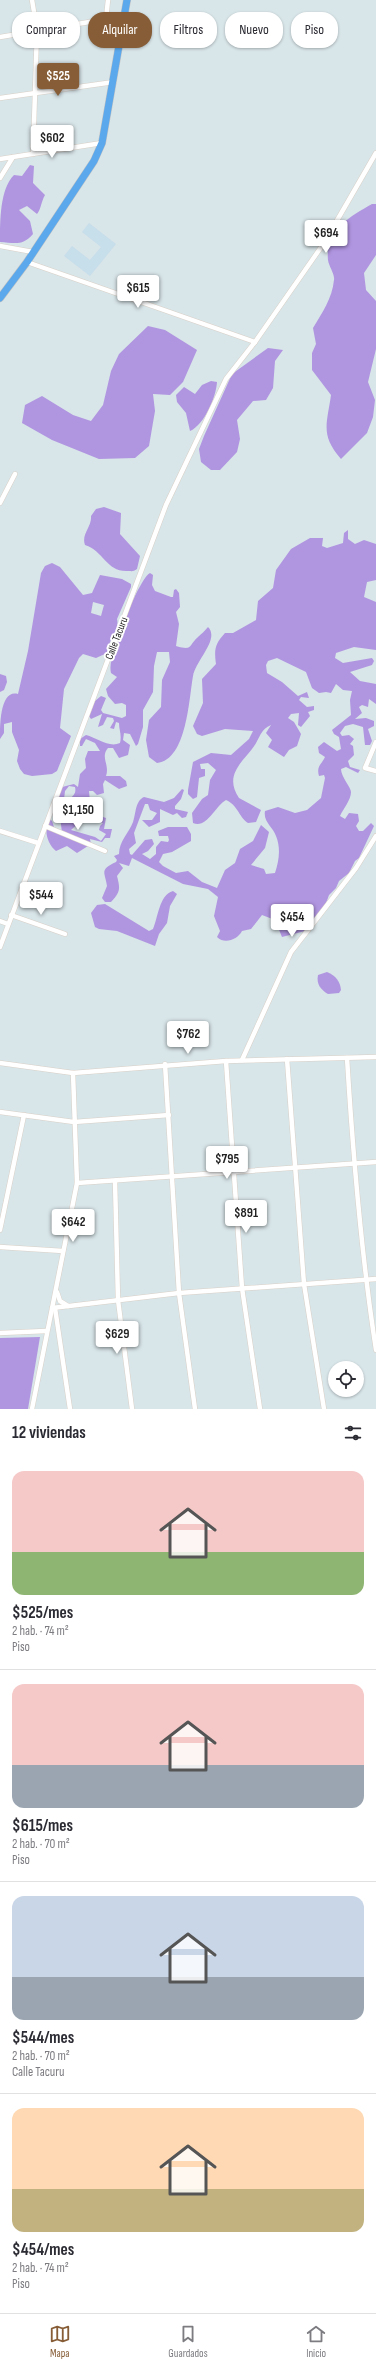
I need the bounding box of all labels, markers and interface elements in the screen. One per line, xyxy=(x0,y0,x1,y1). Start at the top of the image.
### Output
chip: Comprar xyxy=(12,12,80,48)
chip: Alquilar xyxy=(88,12,152,48)
chip: Filtros xyxy=(160,12,217,48)
chip: Nuevo xyxy=(225,12,283,48)
chip: Piso xyxy=(291,12,338,48)
pin: $525 xyxy=(34,63,82,97)
text: $525 xyxy=(46,68,70,84)
pin: $602 xyxy=(28,125,76,159)
text: $602 xyxy=(40,130,64,146)
pin: $694 xyxy=(302,220,350,254)
text: $694 xyxy=(314,225,338,241)
pin: $615 xyxy=(114,275,162,309)
text: $615 xyxy=(126,280,150,296)
street label: Calle Tacuru xyxy=(102,615,131,661)
pin: $1,150 xyxy=(45,797,111,831)
text: $1,150 xyxy=(62,802,94,818)
pin: $544 xyxy=(17,882,65,916)
text: $544 xyxy=(29,887,53,903)
pin: $454 xyxy=(268,904,316,938)
text: $454 xyxy=(280,909,304,925)
pin: $762 xyxy=(164,1021,212,1055)
text: $762 xyxy=(176,1026,200,1042)
pin: $795 xyxy=(203,1146,251,1180)
text: $795 xyxy=(215,1151,239,1167)
pin: $891 xyxy=(222,1200,270,1234)
text: $891 xyxy=(234,1205,258,1221)
pin: $642 xyxy=(49,1209,97,1243)
text: $642 xyxy=(61,1214,85,1230)
pin: $629 xyxy=(93,1321,141,1355)
text: $629 xyxy=(105,1326,129,1342)
map controls xyxy=(328,1361,364,1397)
button: locate xyxy=(328,1361,364,1397)
icon: filters xyxy=(342,1422,364,1444)
text: 12 viviendas xyxy=(12,1423,86,1443)
icon: home xyxy=(152,1497,224,1569)
text: $525/mes xyxy=(12,1603,73,1623)
text: 2 hab. · 74 m² xyxy=(12,1623,69,1639)
text: Piso xyxy=(12,1639,30,1655)
icon: home xyxy=(152,1710,224,1782)
text: $615/mes xyxy=(12,1816,73,1836)
text: 2 hab. · 70 m² xyxy=(12,1836,70,1852)
text: Piso xyxy=(12,1852,30,1868)
icon: home xyxy=(152,1922,224,1994)
text: $544/mes xyxy=(12,2028,74,2048)
text: 2 hab. · 70 m² xyxy=(12,2048,70,2064)
text: Calle Tacuru xyxy=(12,2064,64,2080)
icon: home xyxy=(152,2134,224,2206)
text: $454/mes xyxy=(12,2240,74,2260)
text: 2 hab. · 74 m² xyxy=(12,2260,69,2276)
text: Piso xyxy=(12,2276,30,2292)
tab: Mapa xyxy=(49,2323,71,2360)
tab: Guardados xyxy=(168,2323,208,2360)
tab: Inicio xyxy=(305,2323,327,2360)

